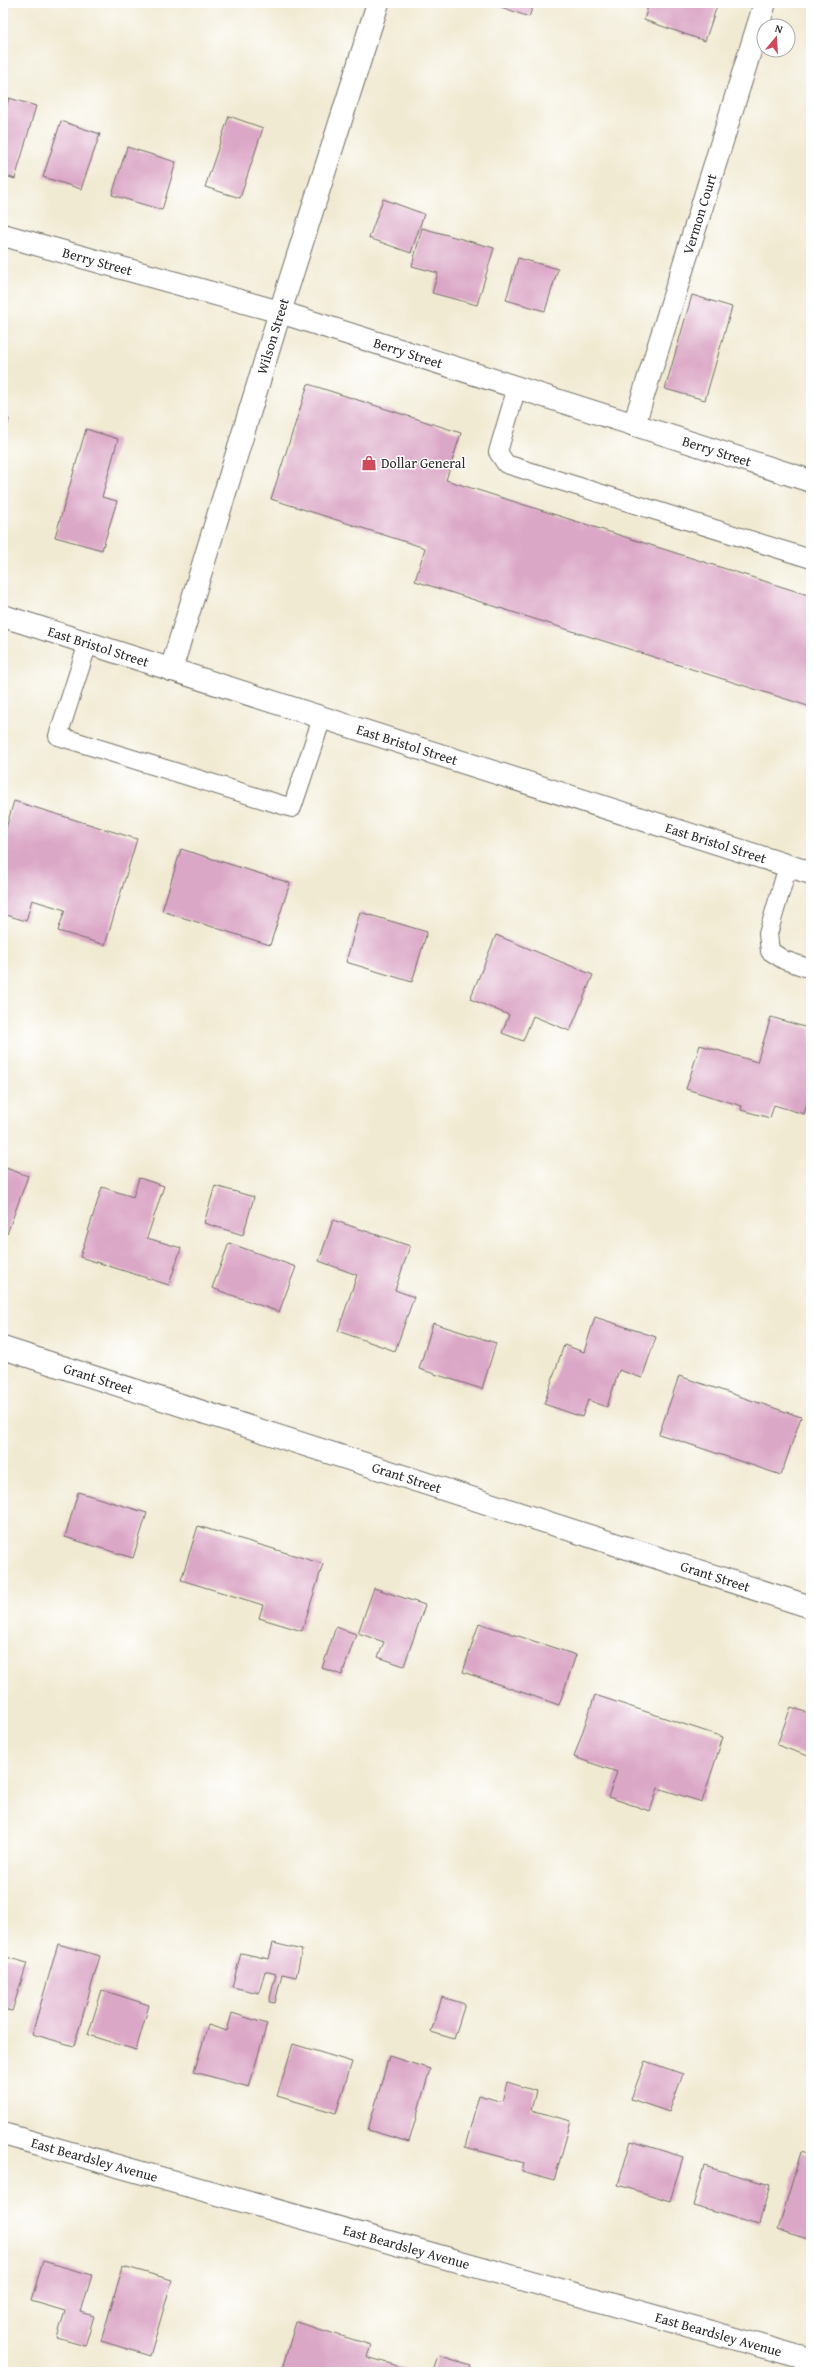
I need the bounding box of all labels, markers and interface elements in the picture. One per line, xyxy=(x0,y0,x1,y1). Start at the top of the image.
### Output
north arrow xyxy=(756,18,796,58)
text: N xyxy=(773,20,786,37)
street label: Vermon Court xyxy=(678,171,721,257)
street label: Berry Street xyxy=(60,242,135,280)
street label: Wilson Street xyxy=(252,295,294,377)
street label: Berry Street xyxy=(371,332,445,373)
street label: Berry Street xyxy=(680,431,754,471)
place label: Dollar General xyxy=(381,453,465,473)
shop icon: Dollar General xyxy=(360,454,378,472)
street label: East Bristol Street xyxy=(45,621,151,672)
street label: East Bristol Street xyxy=(354,719,460,770)
street label: East Bristol Street xyxy=(663,817,769,868)
street label: Grant Street xyxy=(61,1358,136,1399)
street label: Grant Street xyxy=(369,1457,444,1498)
street label: Grant Street xyxy=(678,1556,753,1597)
street label: East Beardsley Avenue xyxy=(29,2132,161,2187)
street label: East Beardsley Avenue xyxy=(341,2220,473,2274)
street label: East Beardsley Avenue xyxy=(653,2307,785,2362)

